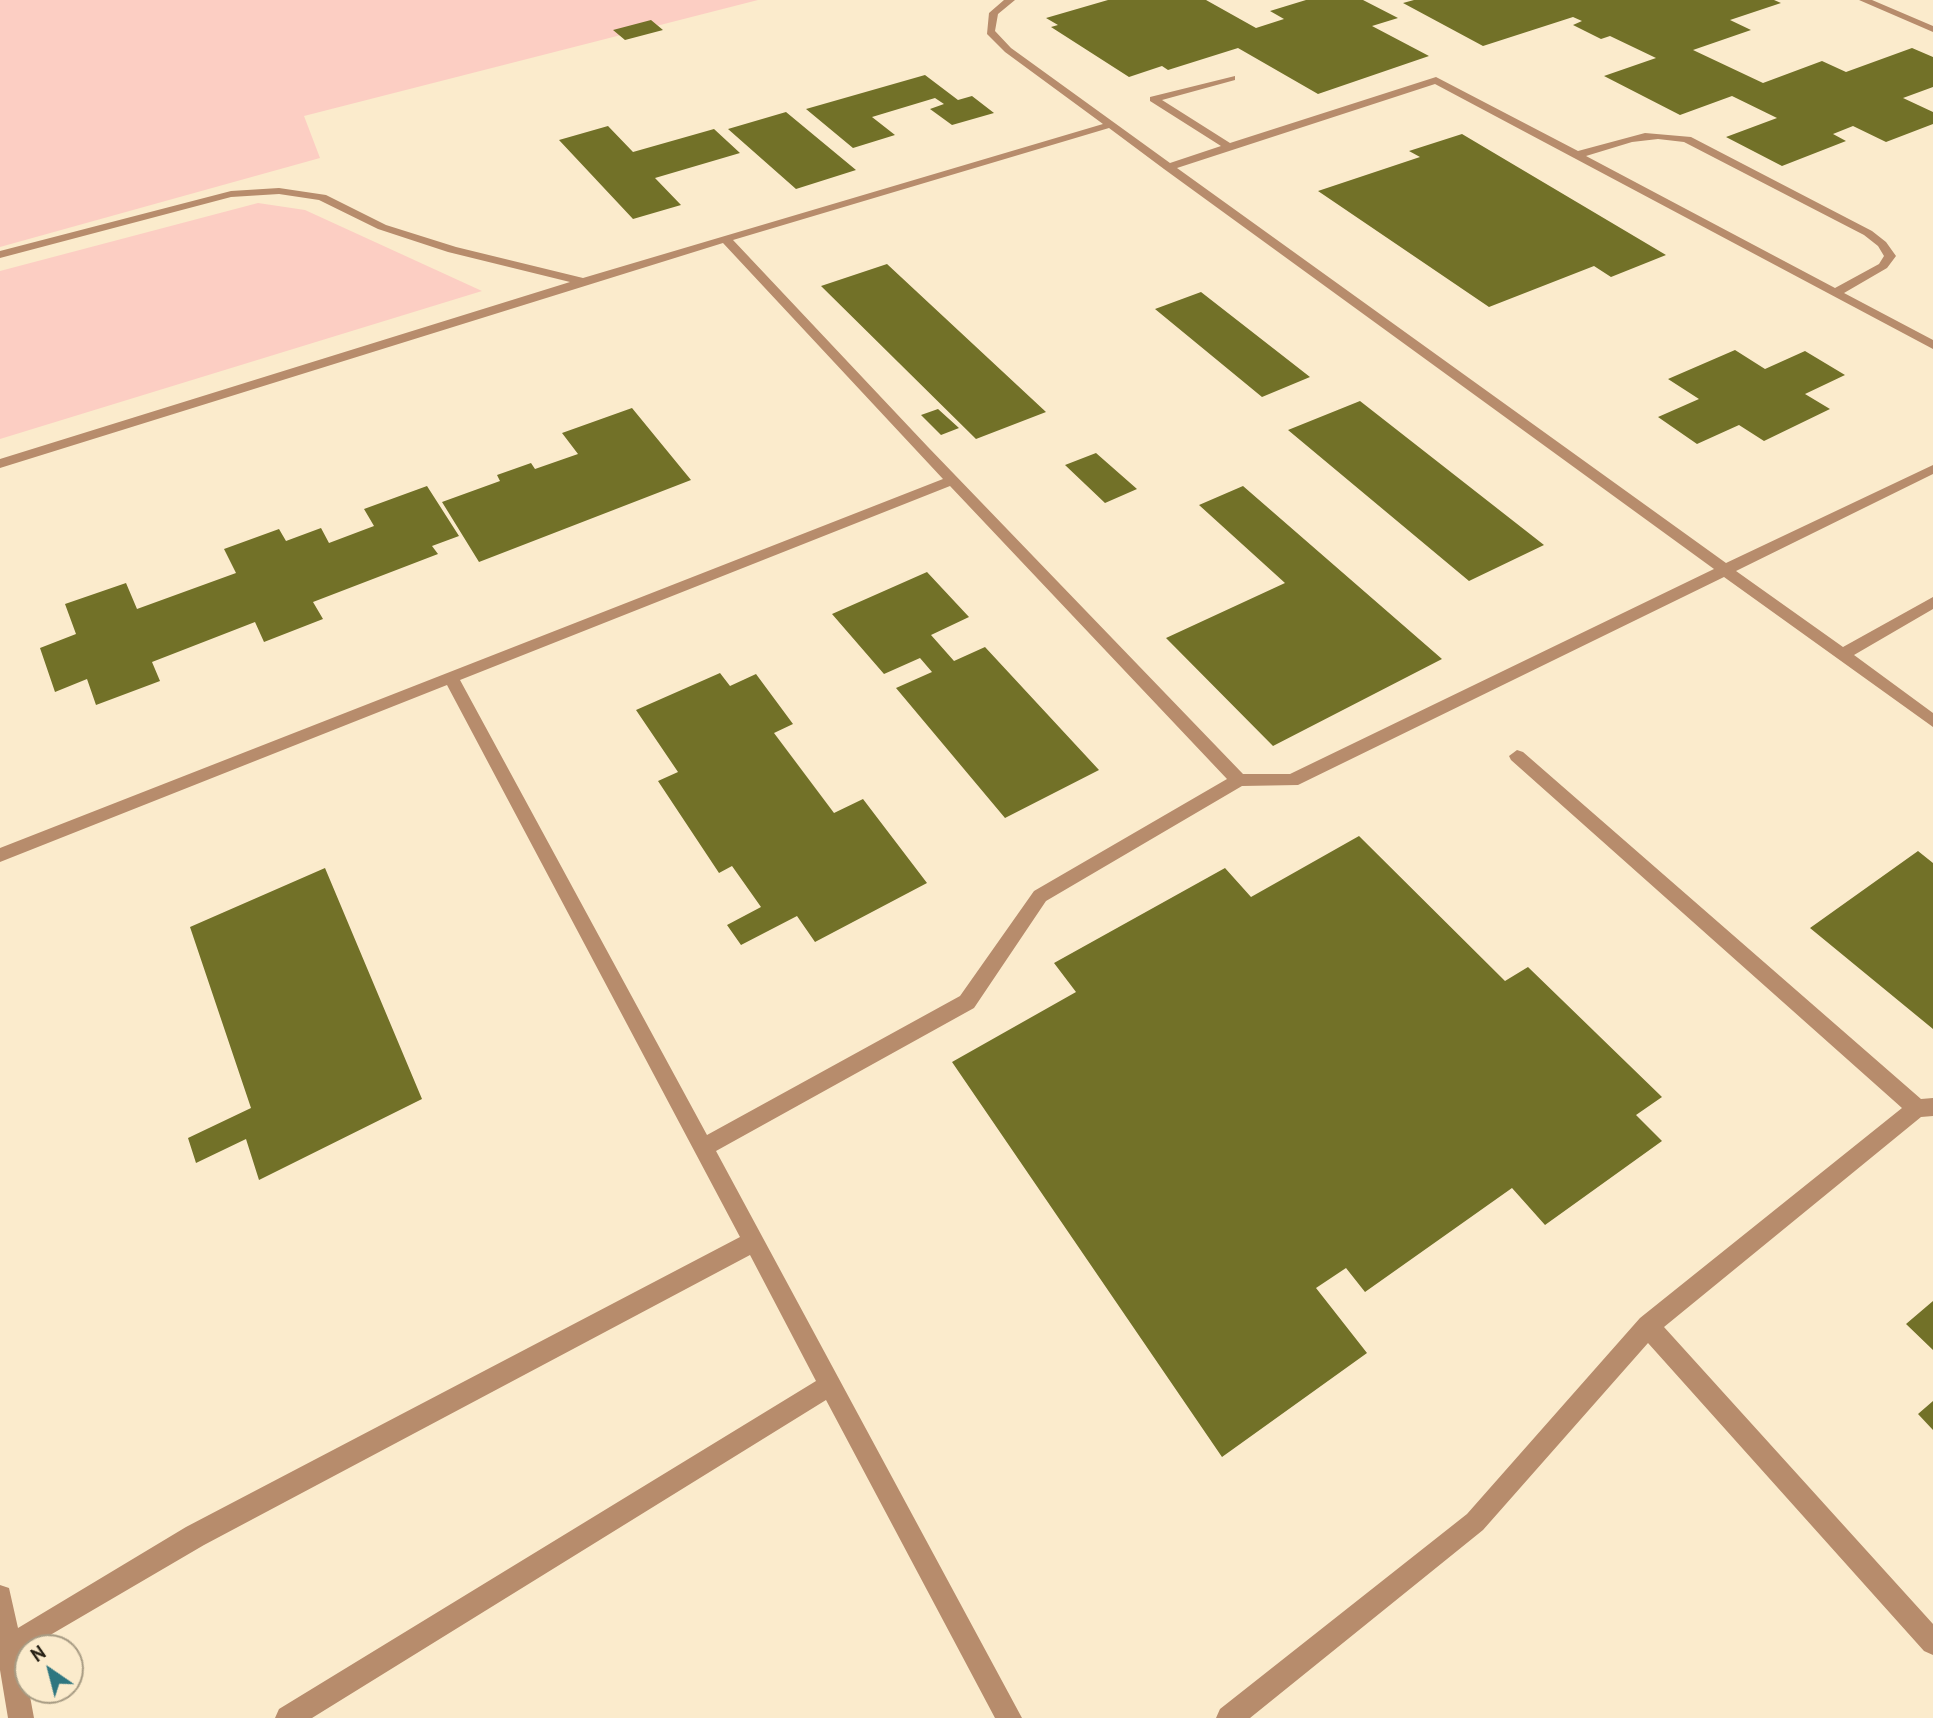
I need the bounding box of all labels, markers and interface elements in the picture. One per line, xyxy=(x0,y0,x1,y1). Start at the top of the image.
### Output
north arrow xyxy=(14,1634,84,1704)
text: N xyxy=(26,1640,50,1667)

